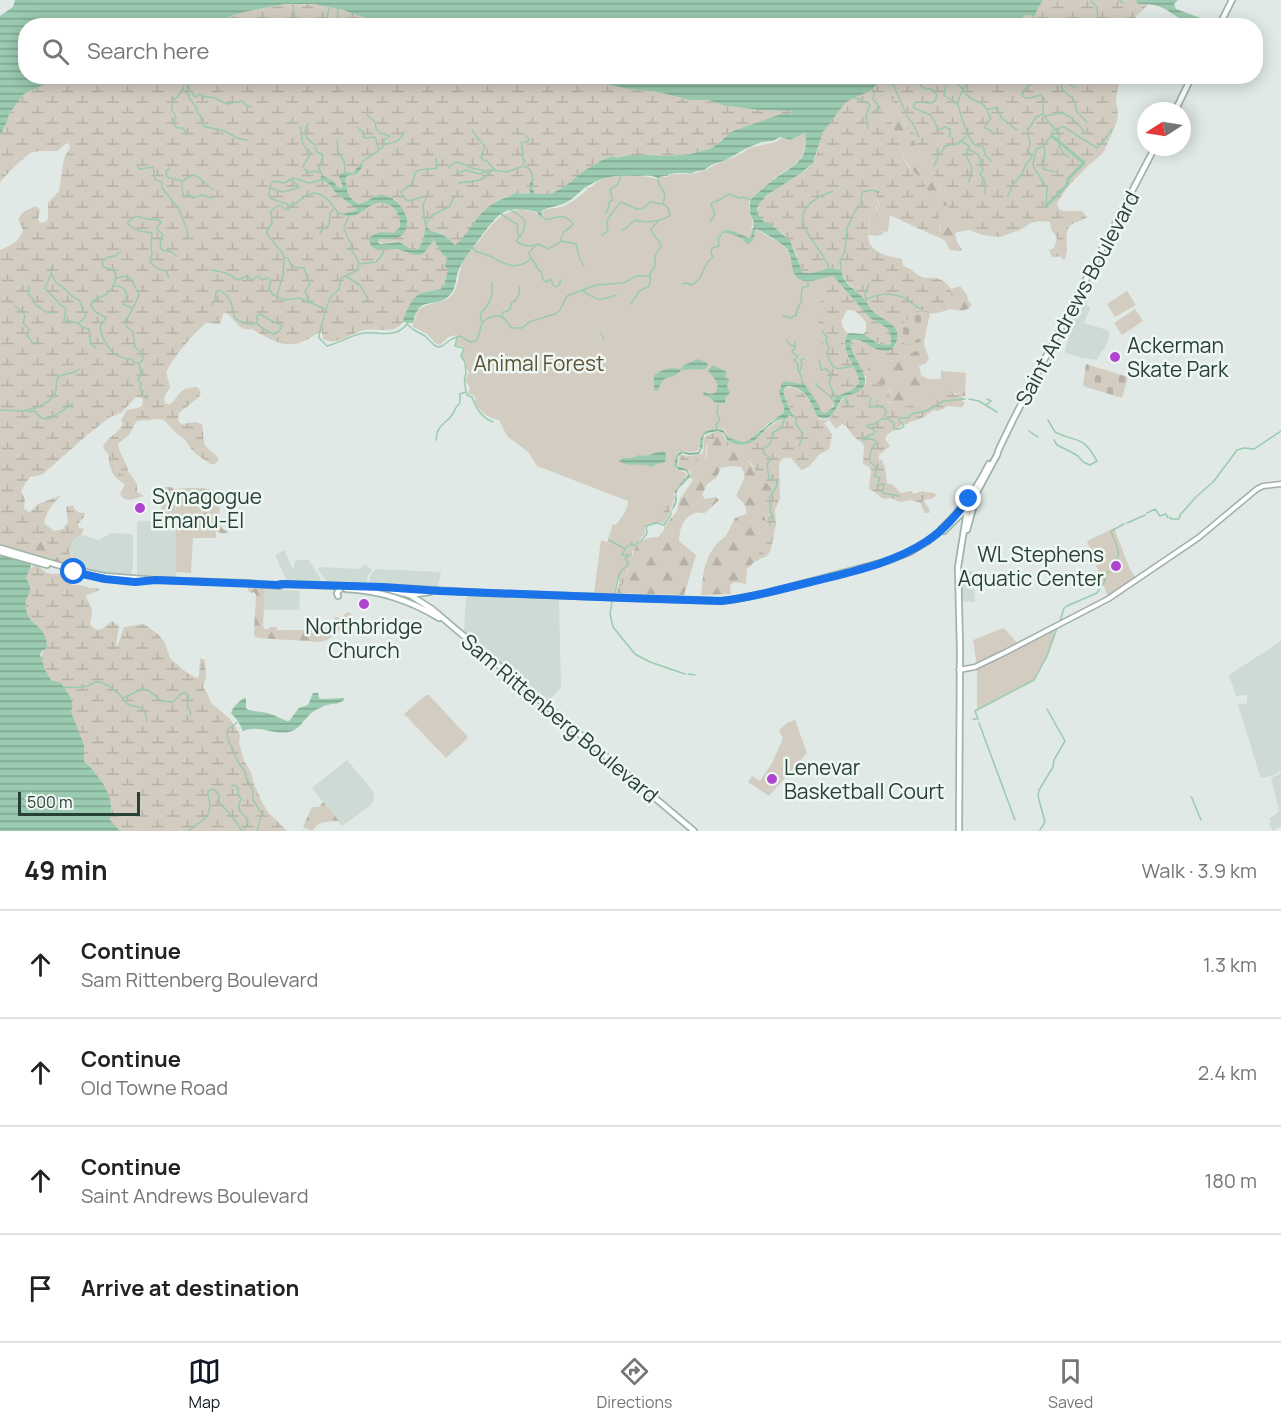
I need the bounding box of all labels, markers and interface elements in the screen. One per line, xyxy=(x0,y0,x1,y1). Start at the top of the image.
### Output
search box xyxy=(18,18,1263,84)
icon: search xyxy=(39,35,72,68)
text: Search here xyxy=(87,36,209,66)
north arrow xyxy=(1137,102,1191,156)
street label: Saint Andrews Boulevard xyxy=(1009,186,1145,410)
place label: Ackerman Skate Park xyxy=(1127,331,1229,383)
park label: Animal Forest xyxy=(473,349,605,377)
marker: Ackerman Skate Park xyxy=(1108,350,1122,364)
place label: Synagogue Emanu-El xyxy=(152,482,262,534)
route end xyxy=(955,485,981,511)
marker: Synagogue Emanu-El xyxy=(133,501,147,515)
place label: WL Stephens Aquatic Center xyxy=(958,540,1104,592)
route start xyxy=(60,558,86,584)
marker: WL Stephens Aquatic Center xyxy=(1109,559,1123,573)
marker: Northbridge Church xyxy=(357,597,371,611)
place label: Northbridge Church xyxy=(305,612,423,664)
street label: Sam Rittenberg Boulevard xyxy=(456,627,664,809)
place label: Lenevar Basketball Court xyxy=(784,753,944,805)
marker: Lenevar Basketball Court xyxy=(765,772,779,786)
scale bar xyxy=(18,789,140,816)
text: 500 m xyxy=(27,791,73,813)
text: 49 min xyxy=(24,852,107,888)
text: Walk · 3.9 km xyxy=(1142,857,1257,884)
text: Continue xyxy=(81,936,181,966)
icon: ahead xyxy=(24,948,57,981)
text: 1.3 km xyxy=(1203,951,1257,978)
text: Sam Rittenberg Boulevard xyxy=(81,966,318,993)
text: Continue xyxy=(81,1044,181,1074)
icon: ahead xyxy=(24,1056,57,1089)
text: 2.4 km xyxy=(1198,1059,1257,1086)
text: Old Towne Road xyxy=(81,1074,228,1101)
text: Continue xyxy=(81,1152,181,1182)
icon: ahead xyxy=(24,1164,57,1197)
text: 180 m xyxy=(1204,1167,1257,1194)
text: Saint Andrews Boulevard xyxy=(81,1182,309,1209)
icon: arrive xyxy=(24,1272,57,1305)
text: Arrive at destination xyxy=(81,1273,299,1303)
tab: Map xyxy=(188,1355,221,1413)
tab: Directions xyxy=(597,1355,672,1413)
tab: Saved xyxy=(1048,1355,1093,1413)

